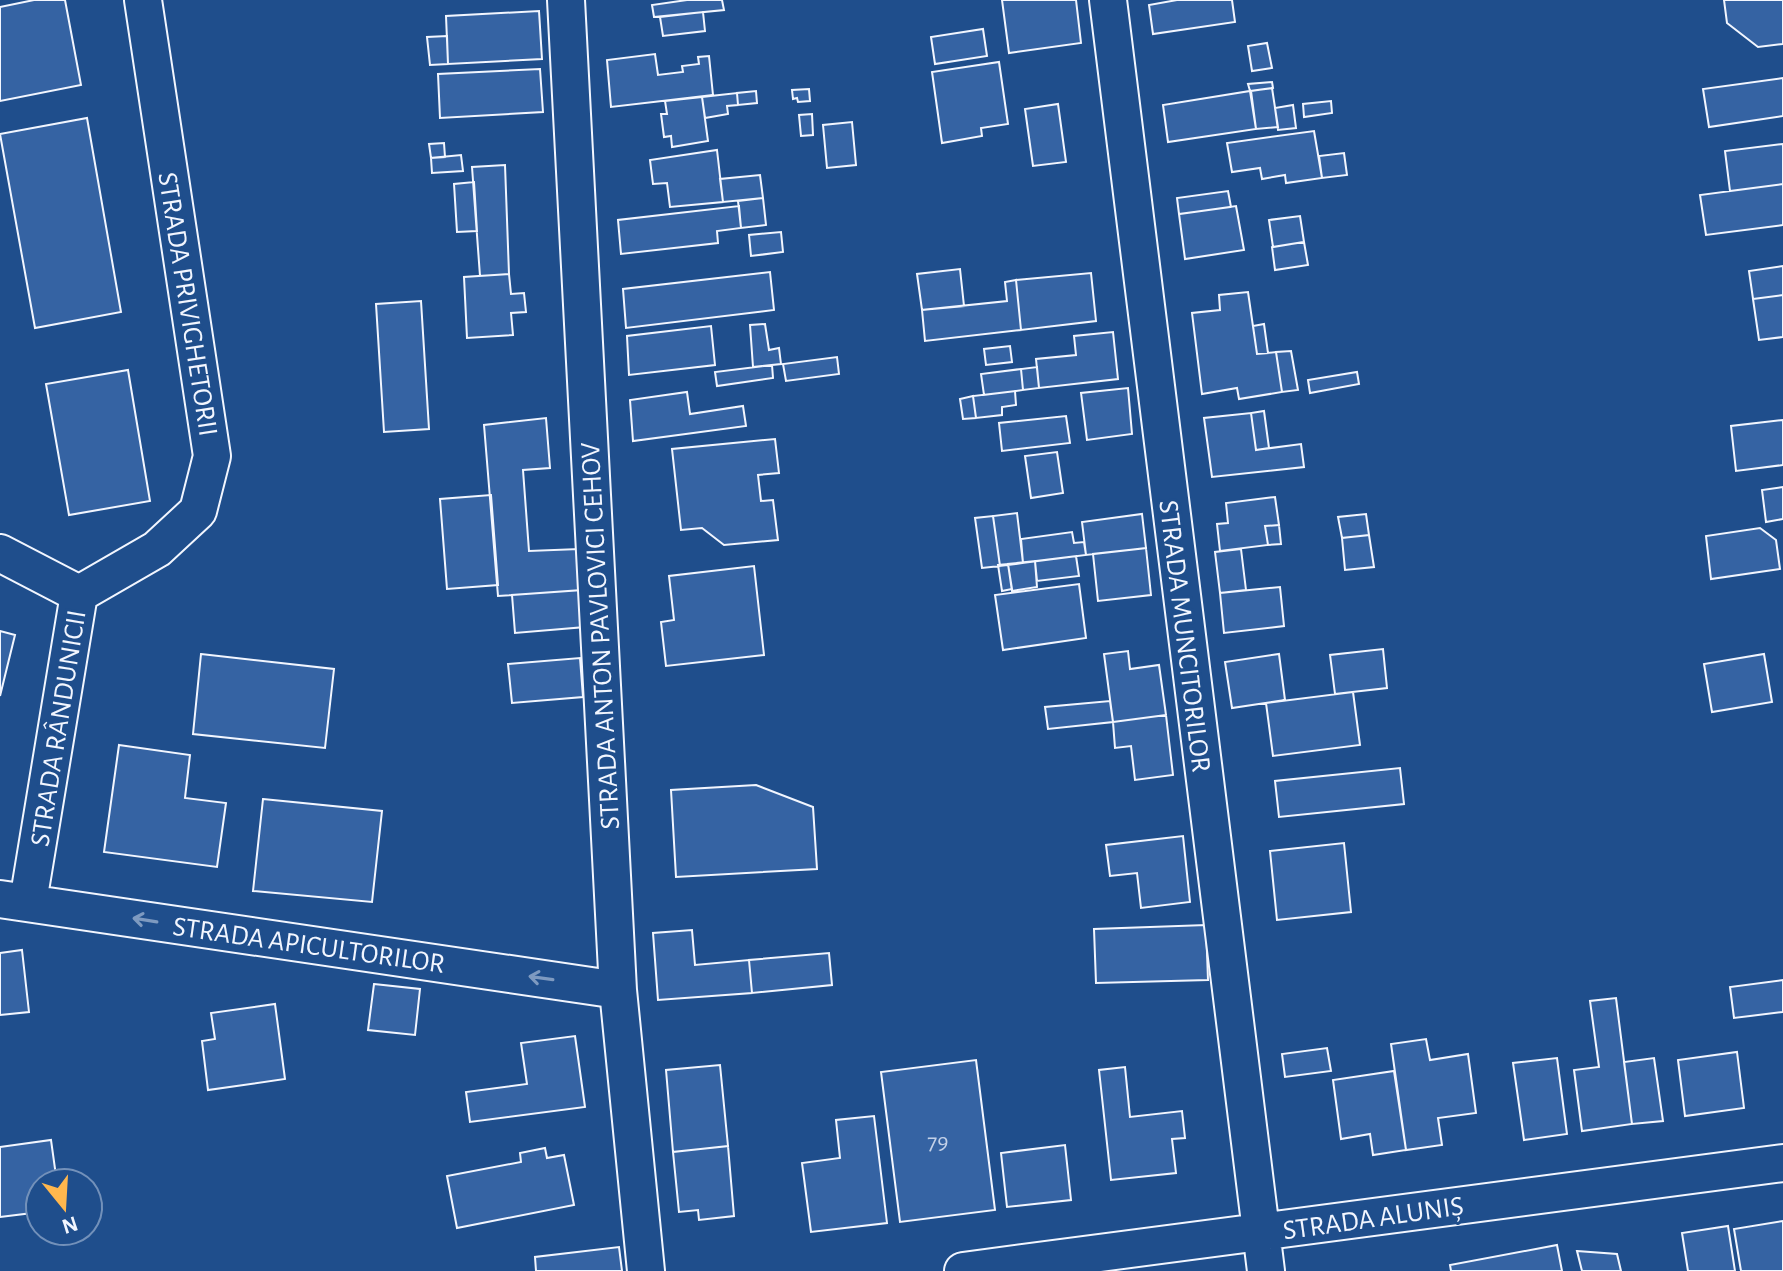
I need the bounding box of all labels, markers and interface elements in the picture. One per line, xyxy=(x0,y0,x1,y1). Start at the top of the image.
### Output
street label: STRADA PRIVIGHETORII xyxy=(152,170,222,438)
street label: STRADA ANTON PAVLOVICI CEHOV xyxy=(577,441,625,830)
street label: STRADA MUNCITORILOR xyxy=(1153,499,1215,774)
street label: STRADA RÂNDUNICII xyxy=(24,608,91,848)
one-way arrow xyxy=(133,911,158,926)
street label: STRADA APICULTORILOR xyxy=(171,913,446,979)
one-way arrow xyxy=(528,970,554,985)
house number: 79 xyxy=(927,1130,949,1154)
north arrow xyxy=(24,1167,104,1247)
street label: STRADA ALUNIȘ xyxy=(1281,1192,1465,1246)
text: N xyxy=(59,1212,81,1238)

